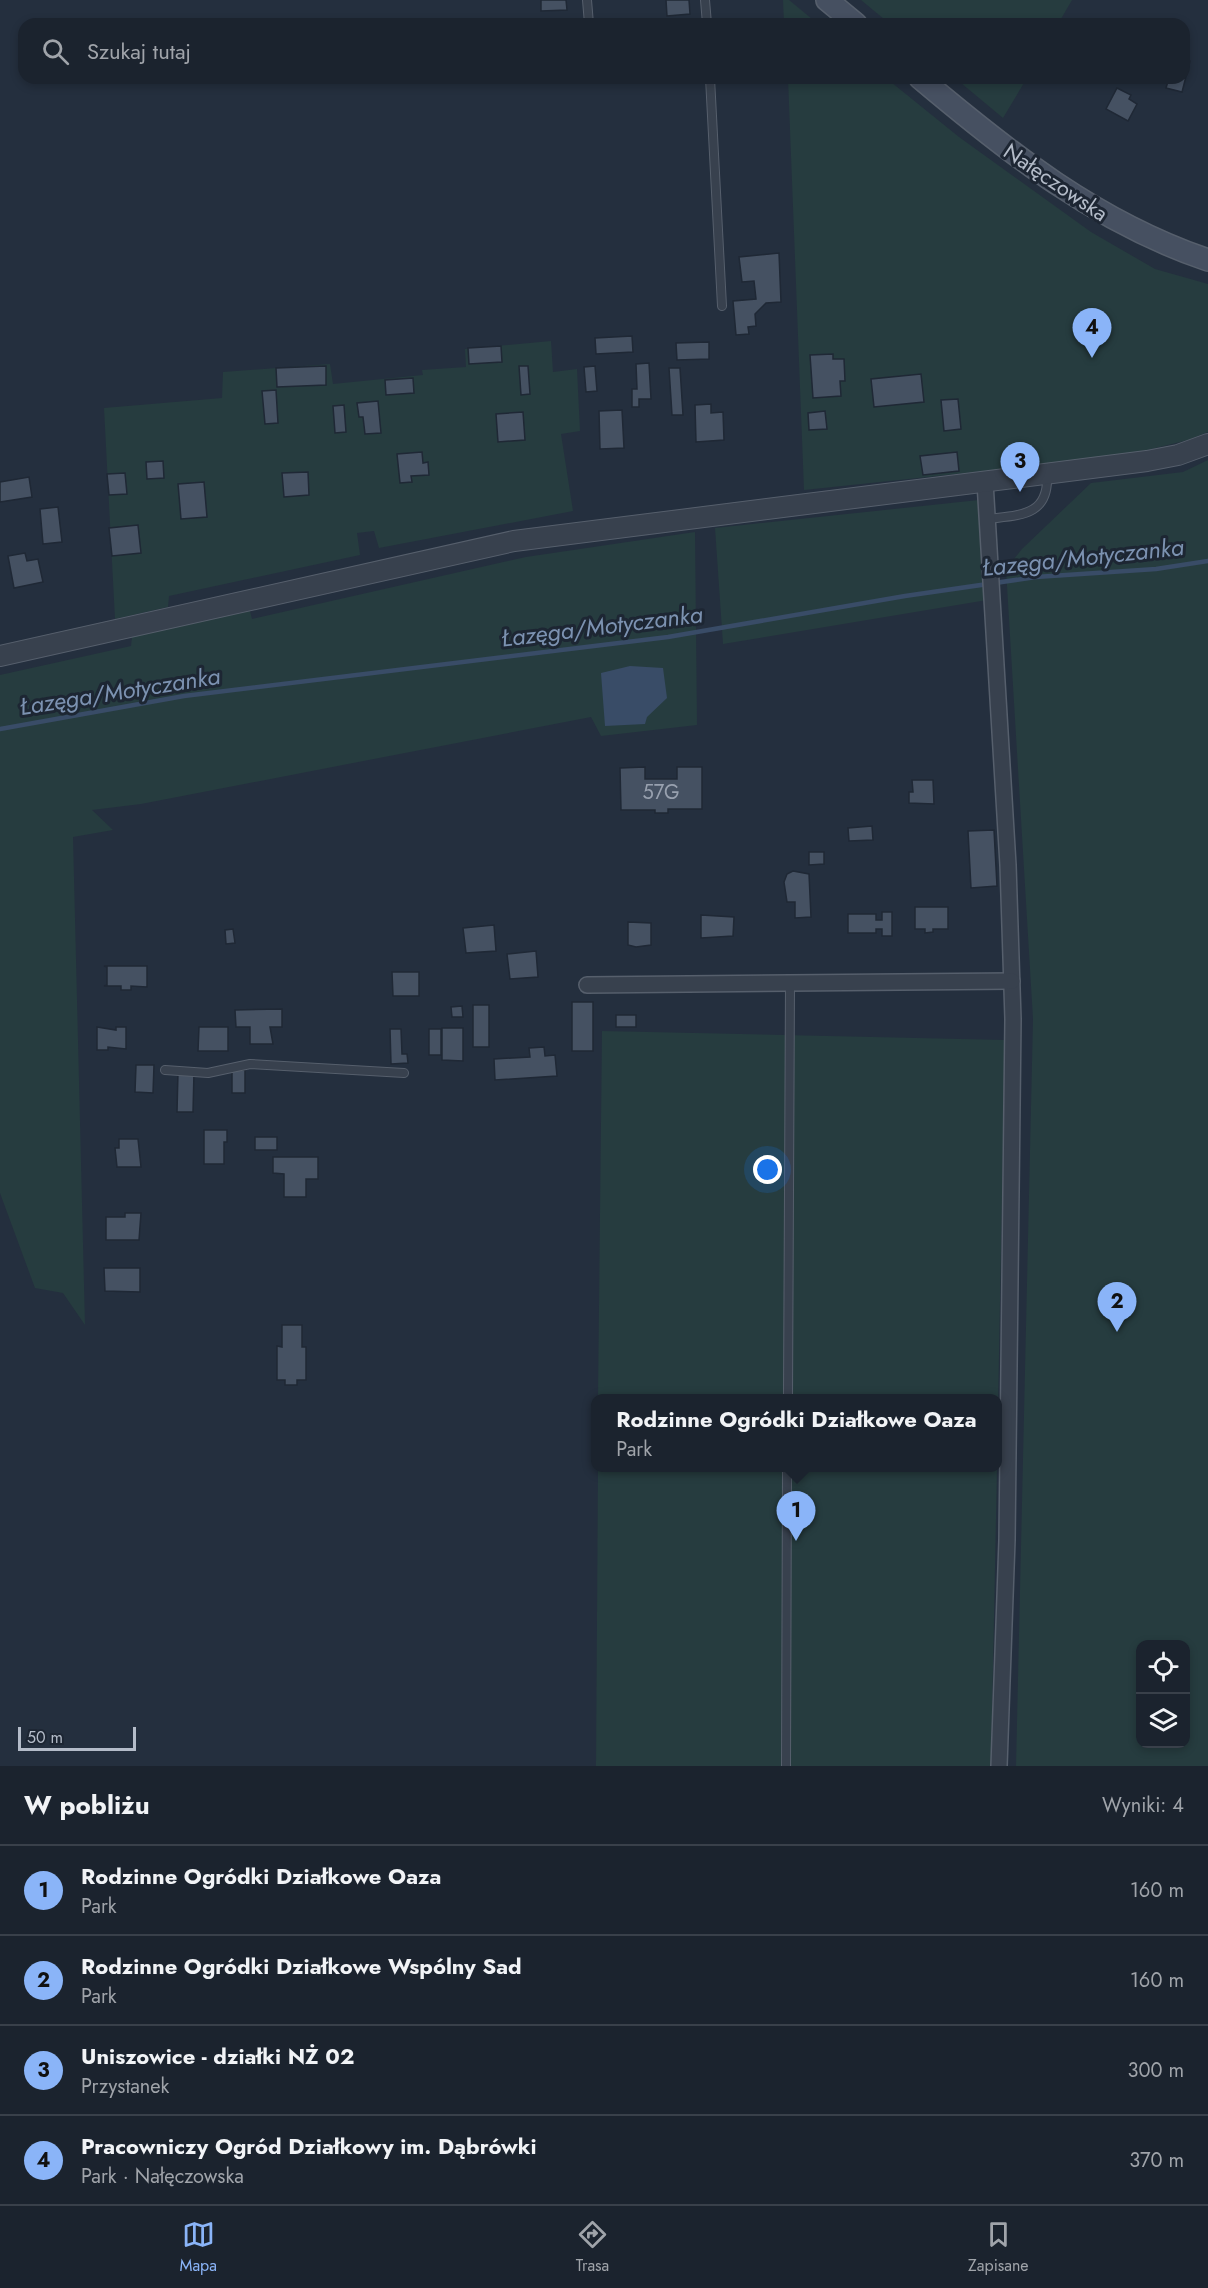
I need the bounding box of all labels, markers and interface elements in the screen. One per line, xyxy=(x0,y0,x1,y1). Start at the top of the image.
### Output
search box xyxy=(18,18,1190,84)
icon: search xyxy=(39,35,72,68)
text: Szukaj tutaj xyxy=(87,35,191,67)
street label: Nałęczowska xyxy=(997,135,1115,229)
pin: 4 xyxy=(1072,308,1112,358)
pin: 3 xyxy=(1000,442,1040,492)
water label: Łazęga/Motyczanka xyxy=(980,529,1186,585)
water label: Łazęga/Motyczanka xyxy=(499,596,705,656)
water label: Łazęga/Motyczanka xyxy=(17,658,223,724)
house number: 57G xyxy=(643,778,679,807)
your location xyxy=(753,1155,782,1184)
pin: 2 xyxy=(1098,1282,1136,1332)
popup xyxy=(591,1394,1002,1472)
text: Rodzinne Ogródki Działkowe Oaza xyxy=(616,1403,977,1435)
text: Park xyxy=(616,1435,652,1464)
pin: 1 xyxy=(776,1492,816,1541)
map controls xyxy=(1136,1640,1190,1748)
button: locate xyxy=(1136,1640,1190,1694)
button: layers xyxy=(1136,1694,1190,1748)
scale bar xyxy=(18,1724,136,1752)
text: 50 m xyxy=(27,1726,63,1749)
text: W pobliżu xyxy=(24,1786,150,1824)
text: Wyniki: 4 xyxy=(1102,1791,1184,1820)
text: Rodzinne Ogródki Działkowe Oaza xyxy=(81,1860,441,1892)
text: 1 xyxy=(38,1876,49,1905)
text: 160 m xyxy=(1130,1876,1184,1905)
text: Park xyxy=(81,1892,117,1921)
text: Rodzinne Ogródki Działkowe Wspólny Sad xyxy=(81,1950,522,1982)
text: 2 xyxy=(37,1966,50,1995)
text: 160 m xyxy=(1130,1966,1184,1995)
text: Park xyxy=(81,1982,117,2011)
text: Uniszowice - działki NŻ 02 xyxy=(81,2040,354,2072)
text: 3 xyxy=(37,2056,50,2085)
text: 300 m xyxy=(1127,2056,1184,2085)
text: Przystanek xyxy=(81,2072,169,2101)
text: Pracowniczy Ogród Działkowy im. Dąbrówki xyxy=(81,2130,537,2162)
text: 4 xyxy=(37,2146,50,2175)
text: 370 m xyxy=(1129,2146,1184,2175)
text: Park · Nałęczowska xyxy=(81,2162,244,2191)
tab: Mapa xyxy=(179,2218,217,2277)
tab: Trasa xyxy=(576,2218,609,2277)
tab: Zapisane xyxy=(968,2218,1029,2277)

